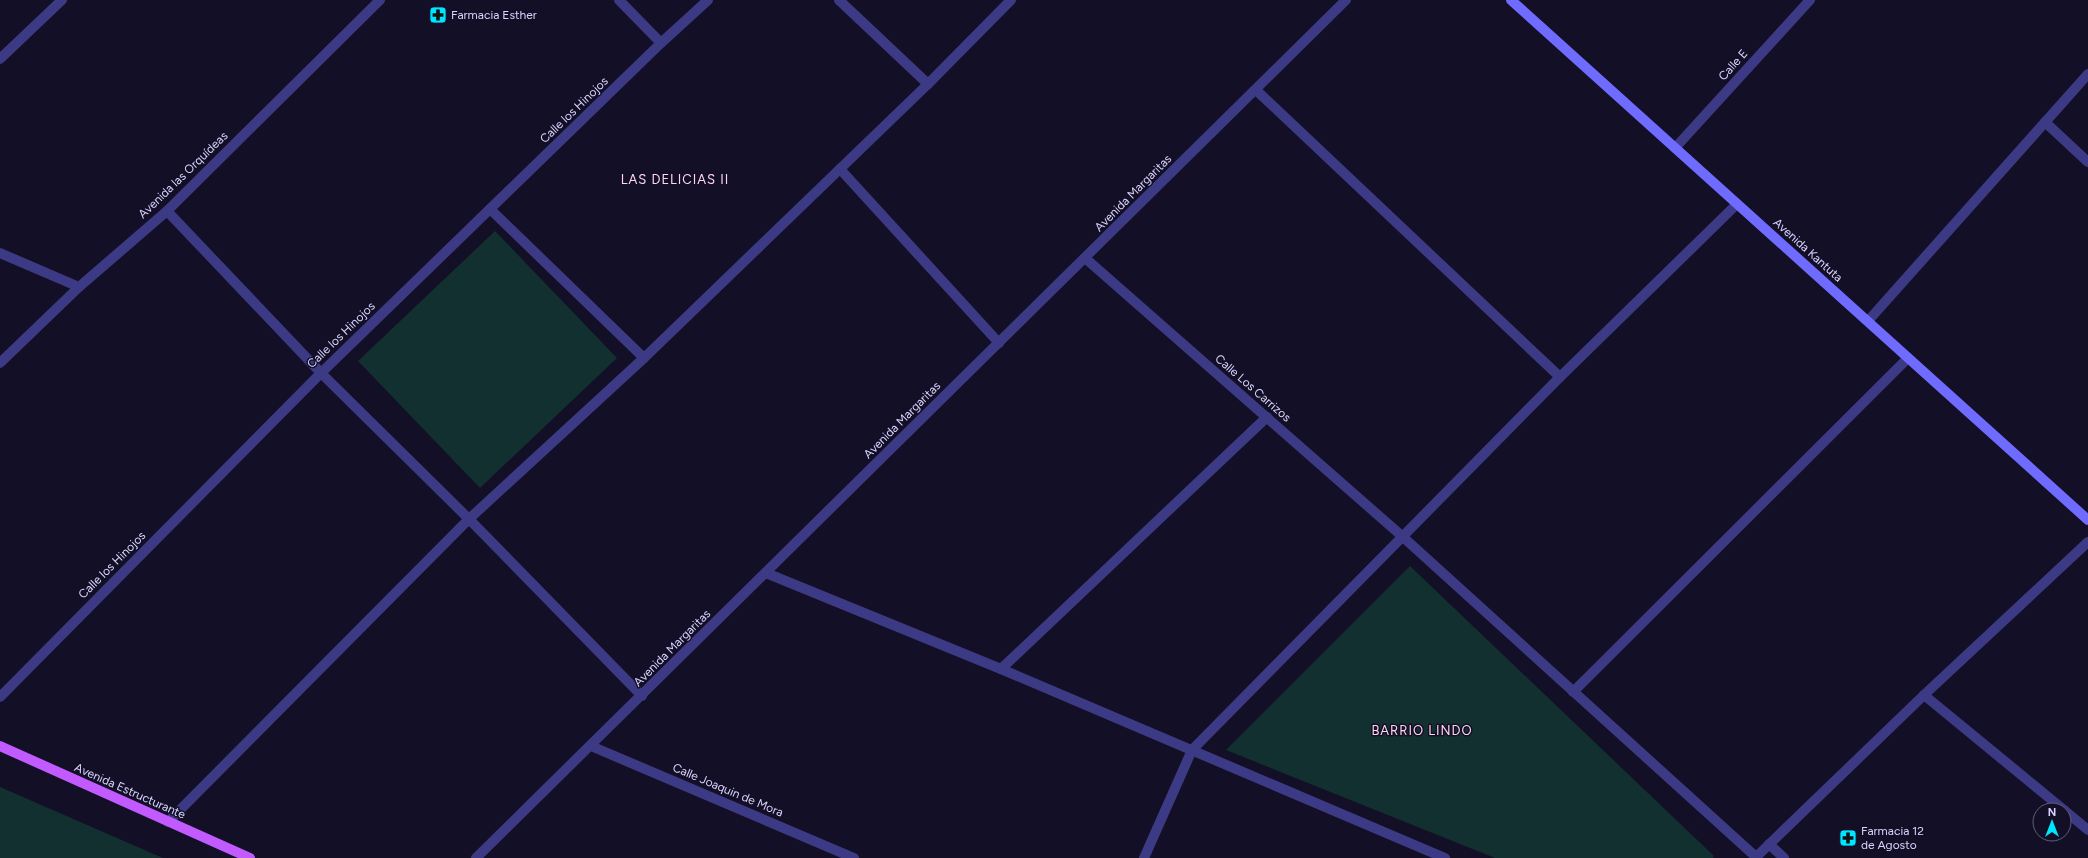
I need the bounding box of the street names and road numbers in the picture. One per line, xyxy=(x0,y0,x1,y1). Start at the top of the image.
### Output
street label: Calle E xyxy=(1716,47,1750,83)
street label: Calle los Hinojos xyxy=(537,74,611,146)
street label: Avenida las Orquídeas xyxy=(135,128,231,221)
street label: Avenida Margaritas xyxy=(1092,151,1175,234)
street label: Avenida Kantuta xyxy=(1771,215,1845,285)
street label: Calle los Hinojos xyxy=(304,299,378,371)
street label: Calle Los Carrizos xyxy=(1212,351,1294,425)
street label: Avenida Margaritas xyxy=(861,378,944,461)
street label: Calle los Hinojos xyxy=(76,528,149,601)
street label: Avenida Margaritas xyxy=(631,606,714,689)
street label: Avenida Estructurante xyxy=(72,760,188,822)
street label: Calle Joaquin de Mora xyxy=(671,760,785,820)

